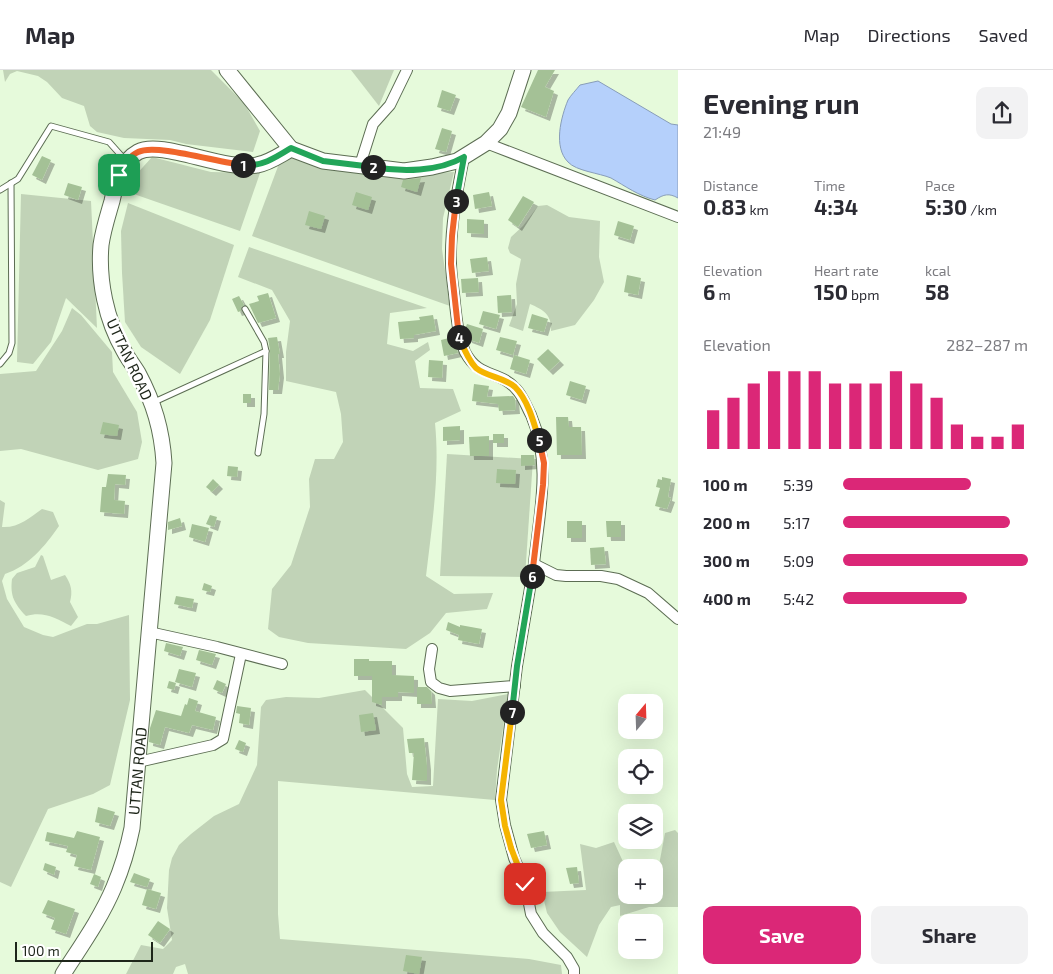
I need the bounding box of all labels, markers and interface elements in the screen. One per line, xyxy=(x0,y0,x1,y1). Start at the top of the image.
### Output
text: Map xyxy=(25,20,75,49)
text: Map xyxy=(803,24,840,46)
text: Directions xyxy=(868,24,951,46)
text: Saved xyxy=(979,24,1028,46)
text: Evening run xyxy=(703,86,860,120)
button: share xyxy=(976,87,1028,139)
text: 21:49 xyxy=(703,122,741,141)
pin: 1 xyxy=(230,152,256,178)
pin xyxy=(98,154,140,196)
pin: 2 xyxy=(360,154,386,180)
text: 1 xyxy=(240,157,247,174)
text: 2 xyxy=(369,159,378,176)
icon: arrive xyxy=(105,161,133,189)
text: Distance xyxy=(703,177,758,194)
text: Time xyxy=(814,177,845,194)
text: Pace xyxy=(925,177,955,194)
pin: 3 xyxy=(444,188,468,214)
text: 3 xyxy=(453,193,460,210)
text: 0.83 xyxy=(703,194,746,219)
text: 4:34 xyxy=(814,194,858,219)
text: 5:30 xyxy=(925,194,967,219)
text: km xyxy=(746,201,769,218)
text: /km xyxy=(967,201,997,218)
text: Elevation xyxy=(703,262,762,279)
text: Heart rate xyxy=(814,262,879,279)
text: kcal xyxy=(925,262,951,279)
text: 6 xyxy=(703,279,715,304)
text: 150 xyxy=(814,279,848,304)
text: 58 xyxy=(925,279,950,304)
text: m xyxy=(715,286,731,303)
text: bpm xyxy=(848,286,879,303)
street label: UTTAN ROAD xyxy=(103,315,157,403)
pin: 4 xyxy=(446,324,472,350)
text: 4 xyxy=(455,329,464,346)
text: Elevation xyxy=(703,335,771,354)
text: 282–287 m xyxy=(946,335,1028,354)
pin: 5 xyxy=(526,428,552,452)
text: 5 xyxy=(536,432,543,449)
text: 100 m xyxy=(703,475,748,494)
text: 5:39 xyxy=(783,475,813,494)
text: 200 m xyxy=(703,513,750,532)
text: 5:17 xyxy=(783,513,810,532)
text: 300 m xyxy=(703,551,750,570)
text: 5:09 xyxy=(783,551,814,570)
pin: 6 xyxy=(520,564,544,588)
text: 6 xyxy=(528,568,537,585)
text: 400 m xyxy=(703,589,751,608)
text: 5:42 xyxy=(783,589,814,608)
north arrow xyxy=(618,694,662,739)
map controls xyxy=(618,694,663,959)
pin: 7 xyxy=(500,700,524,724)
text: 7 xyxy=(509,704,516,721)
street label: UTTAN ROAD xyxy=(124,726,150,816)
button: locate xyxy=(618,749,663,794)
button: layers xyxy=(618,804,663,849)
button: + xyxy=(618,859,663,904)
pin xyxy=(504,863,546,905)
icon: check xyxy=(511,870,539,898)
button: Save xyxy=(703,906,861,964)
button: Share xyxy=(871,906,1028,964)
button: − xyxy=(618,914,663,959)
scale bar xyxy=(15,939,152,962)
text: 100 m xyxy=(22,942,60,959)

